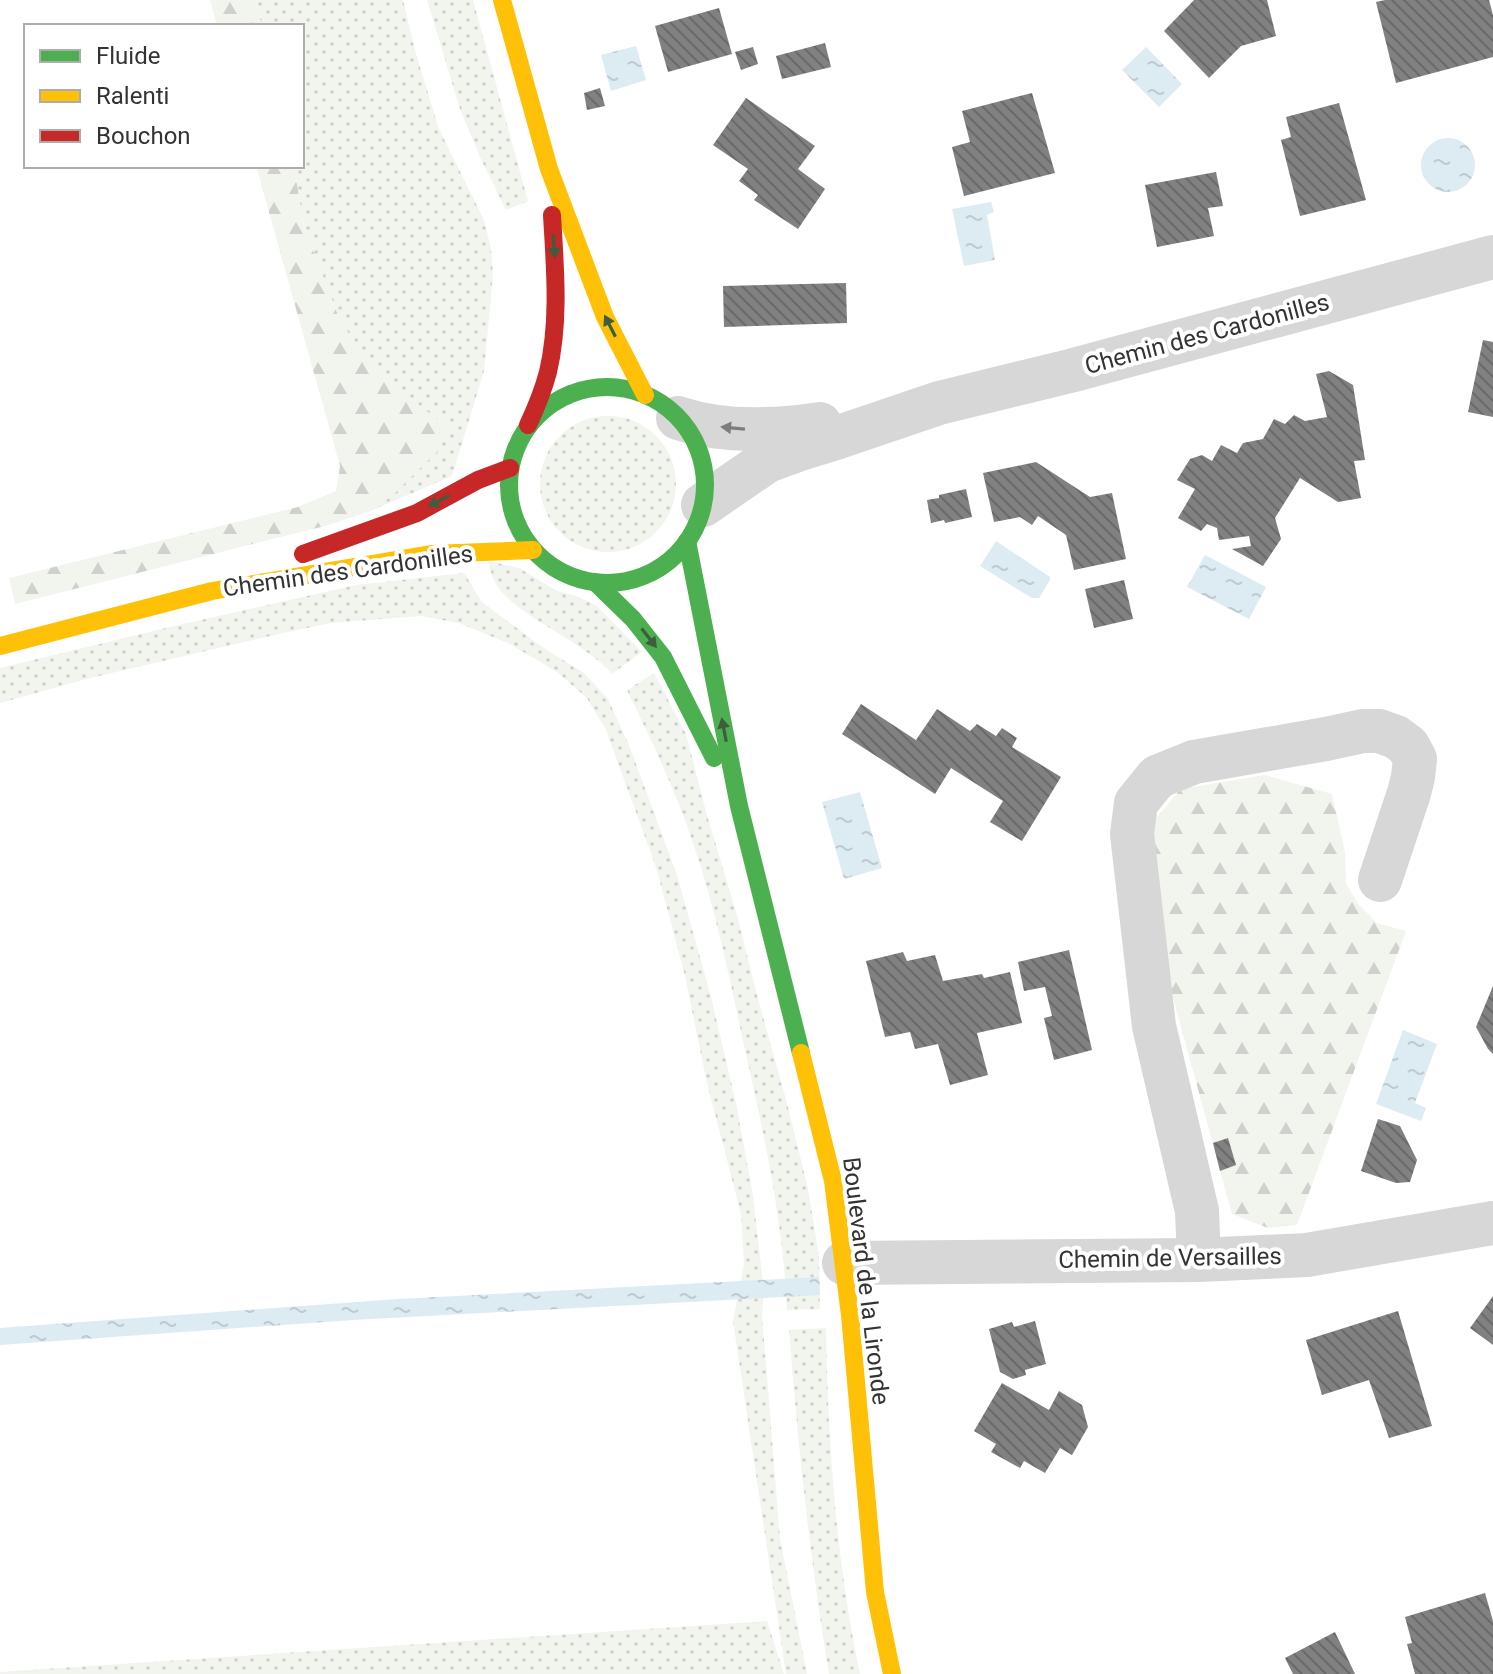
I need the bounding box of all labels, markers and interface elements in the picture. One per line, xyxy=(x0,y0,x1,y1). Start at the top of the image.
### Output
legend xyxy=(24,24,304,168)
text: Fluide xyxy=(96,42,160,70)
text: Ralenti xyxy=(96,82,169,110)
text: Bouchon xyxy=(96,122,191,150)
one-way arrow xyxy=(547,234,560,259)
street label: Chemin des Cardonilles xyxy=(1082,288,1332,380)
one-way arrow xyxy=(603,314,616,337)
one-way arrow xyxy=(720,421,745,434)
one-way arrow xyxy=(428,494,451,507)
street label: Chemin des Cardonilles xyxy=(221,540,475,602)
one-way arrow xyxy=(640,628,656,648)
one-way arrow xyxy=(717,717,729,742)
street label: Boulevard de la Lironde xyxy=(837,1156,895,1406)
street label: Chemin de Versailles xyxy=(1058,1242,1282,1274)

